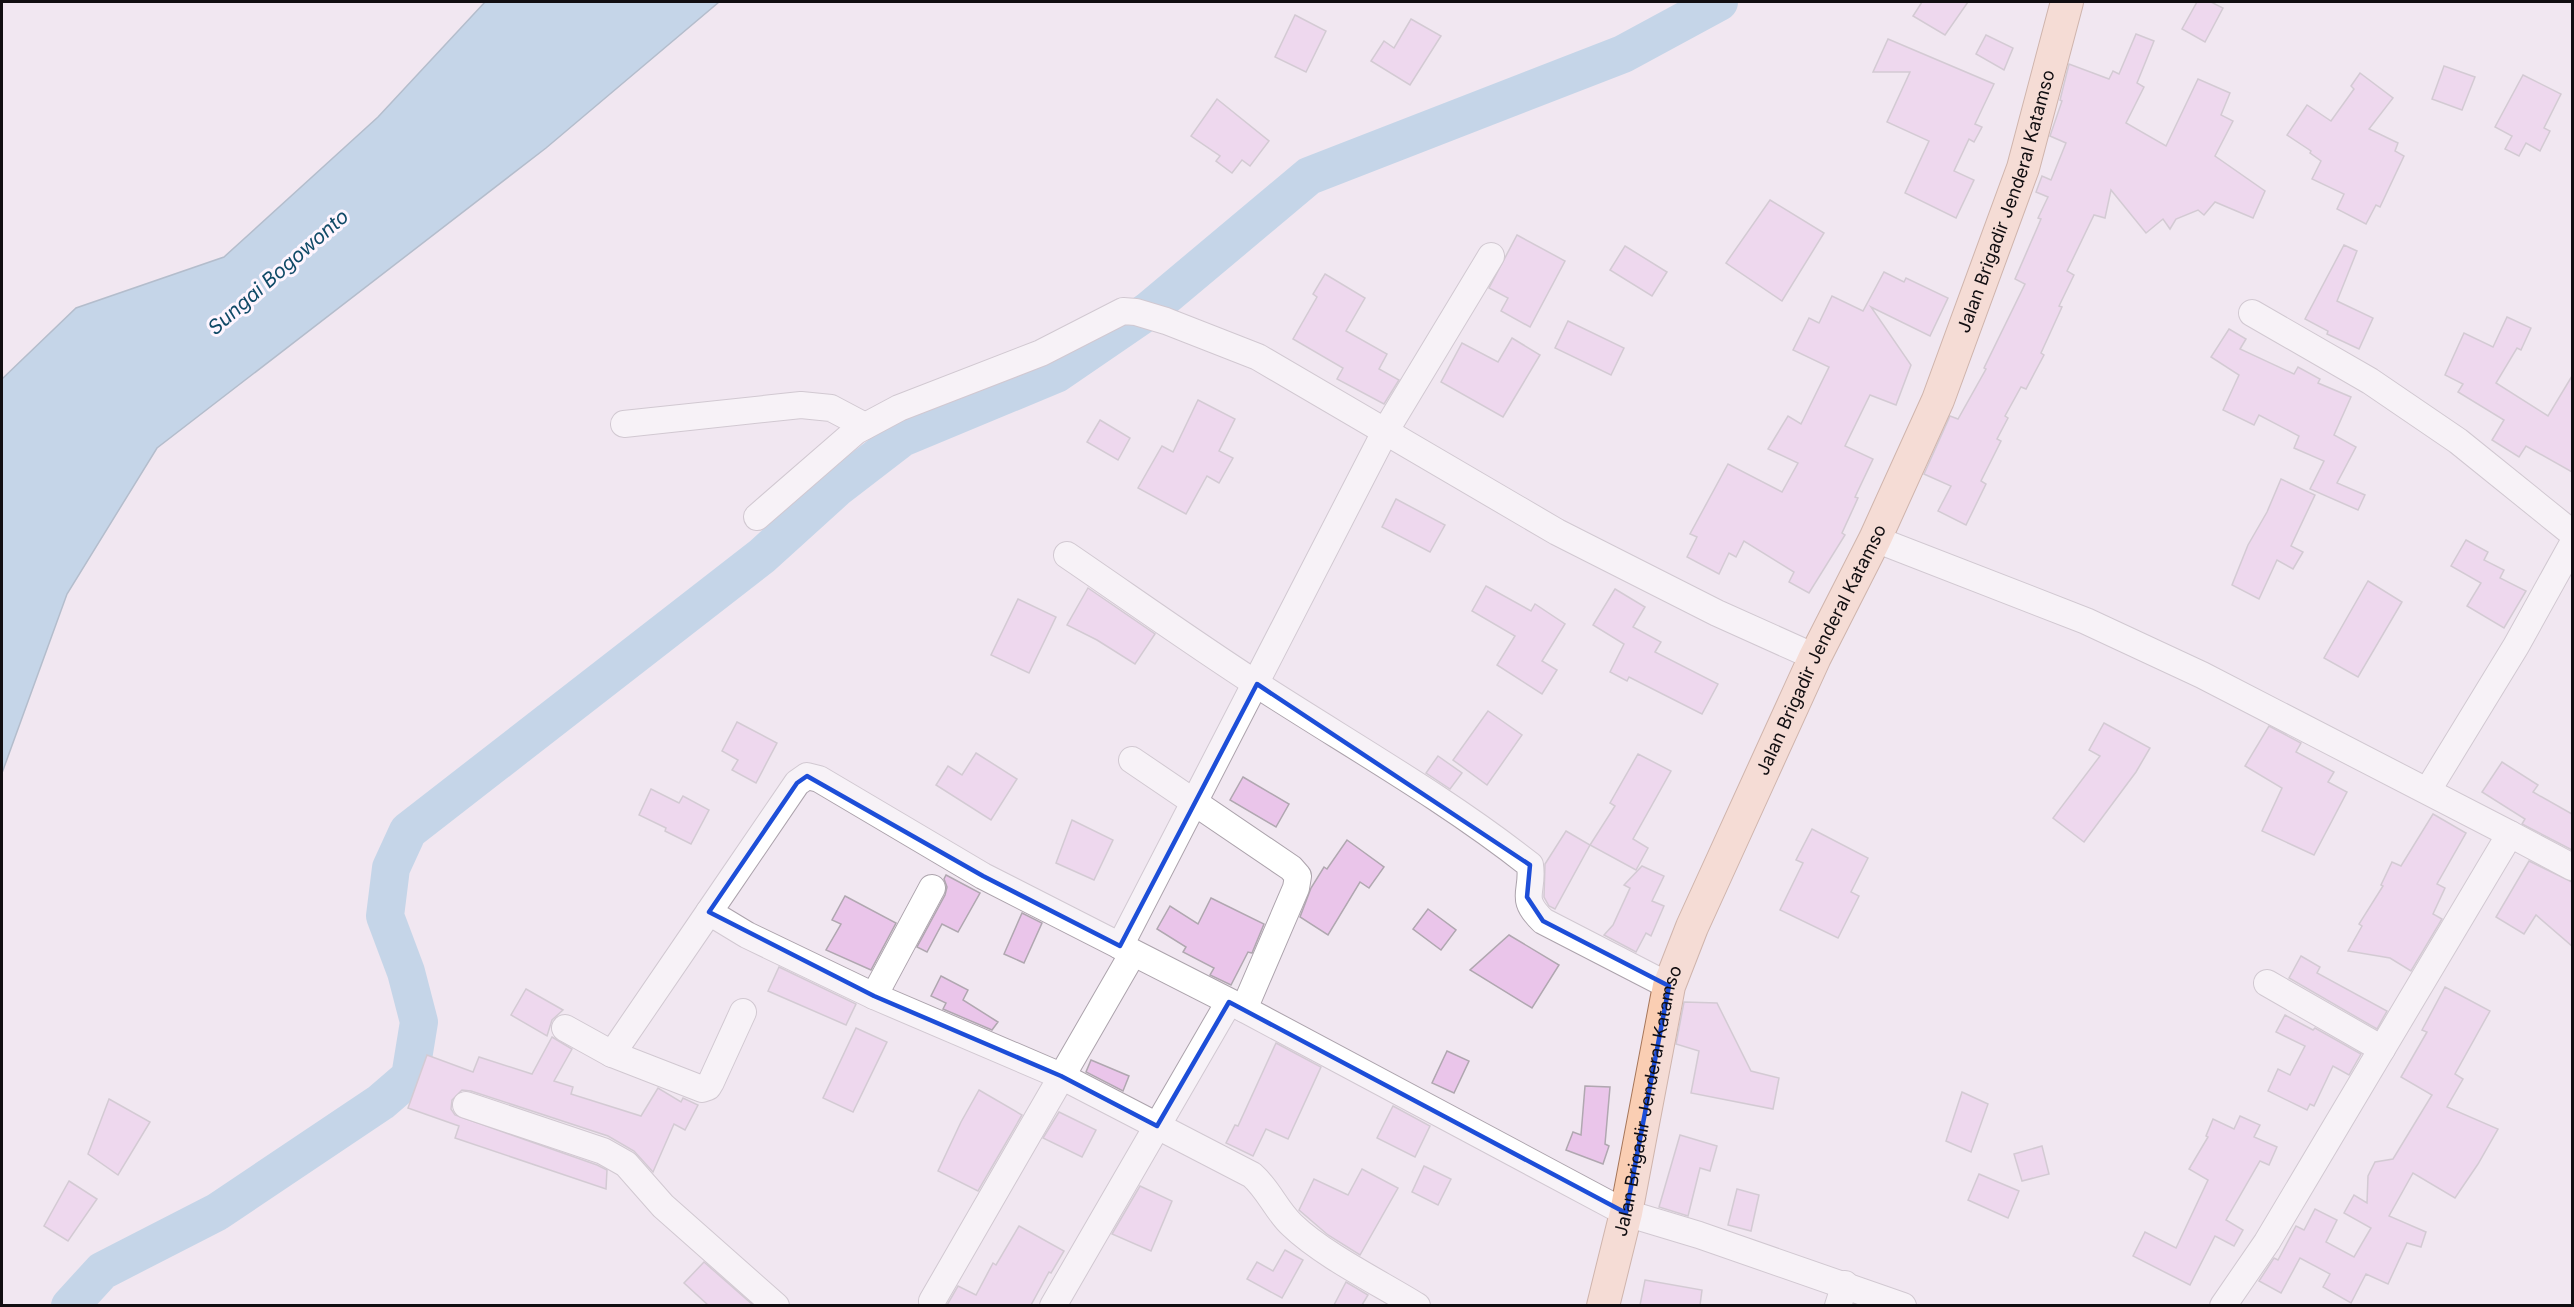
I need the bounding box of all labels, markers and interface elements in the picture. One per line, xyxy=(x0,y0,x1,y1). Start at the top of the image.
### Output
street label: Jalan Brigadir Jenderal Katamso xyxy=(1953,68,2059,336)
water label: Sungai Bogowonto xyxy=(203,204,353,340)
street label: Jalan Brigadir Jenderal Katamso xyxy=(1752,521,1890,778)
street label: Jalan Brigadir Jenderal Katamso xyxy=(1610,962,1686,1238)

